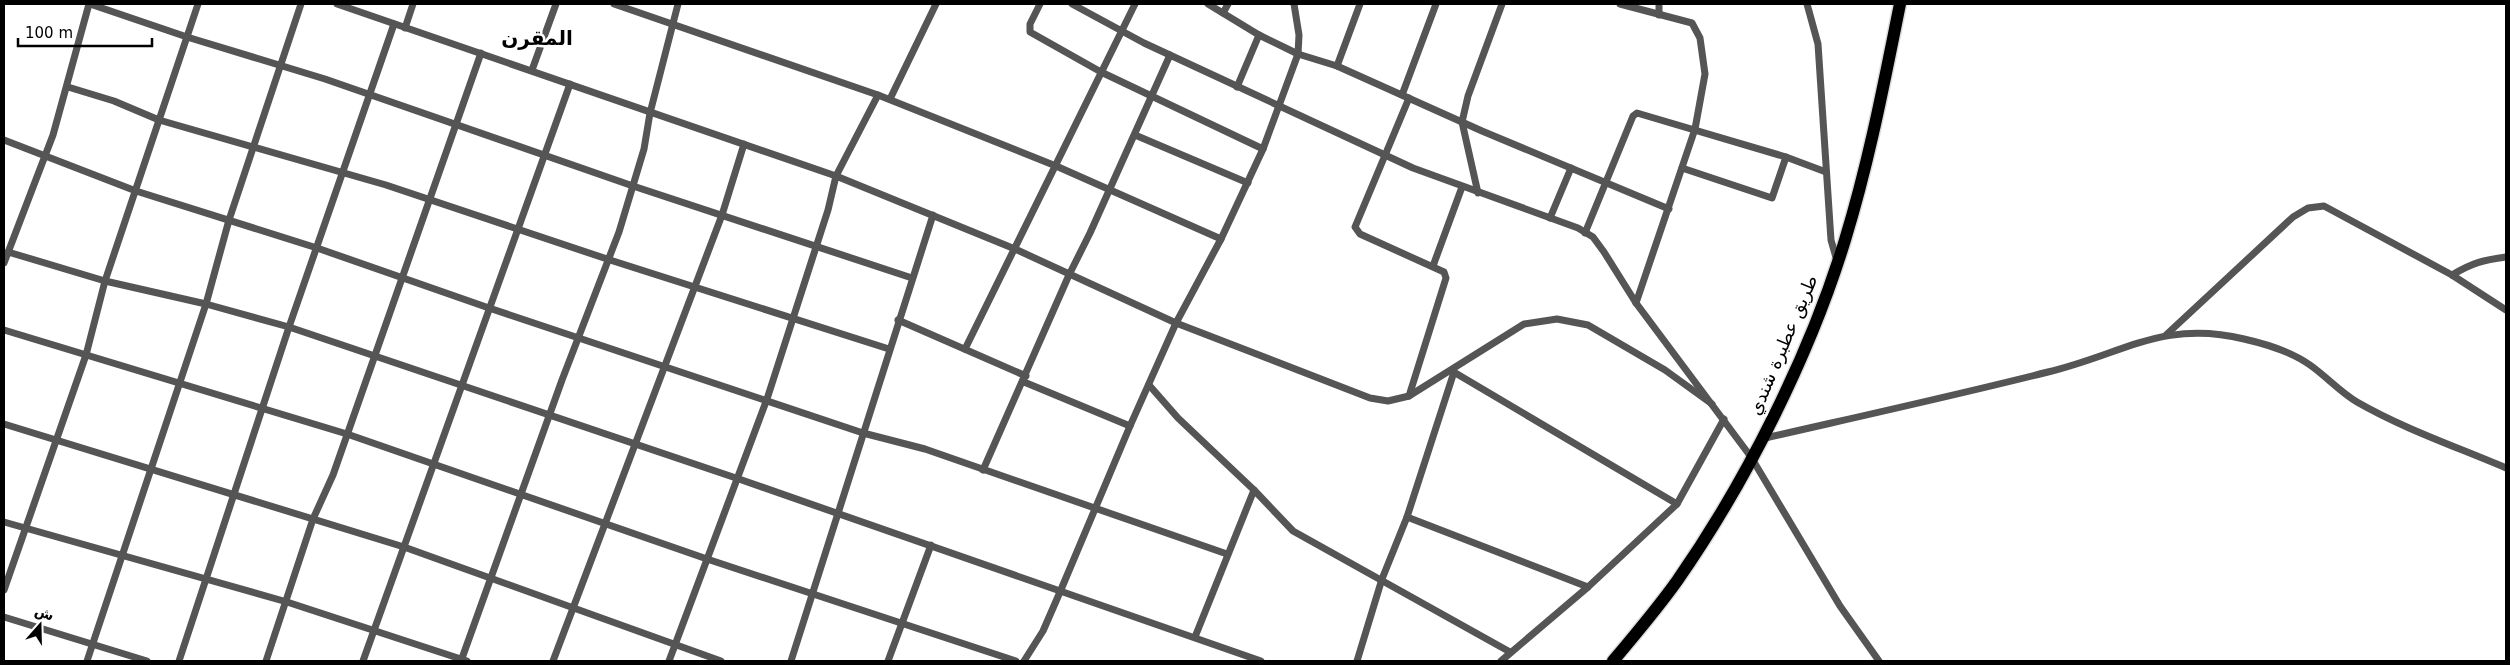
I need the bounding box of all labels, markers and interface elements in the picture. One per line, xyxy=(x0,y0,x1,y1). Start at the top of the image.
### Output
scale bar xyxy=(18,15,151,47)
text: 100 m xyxy=(25,24,73,42)
district label: المقرن xyxy=(501,26,573,50)
street label: طريق عطبرة شندي xyxy=(1744,272,1822,418)
north arrow xyxy=(15,600,65,650)
text: ش xyxy=(33,602,56,624)

